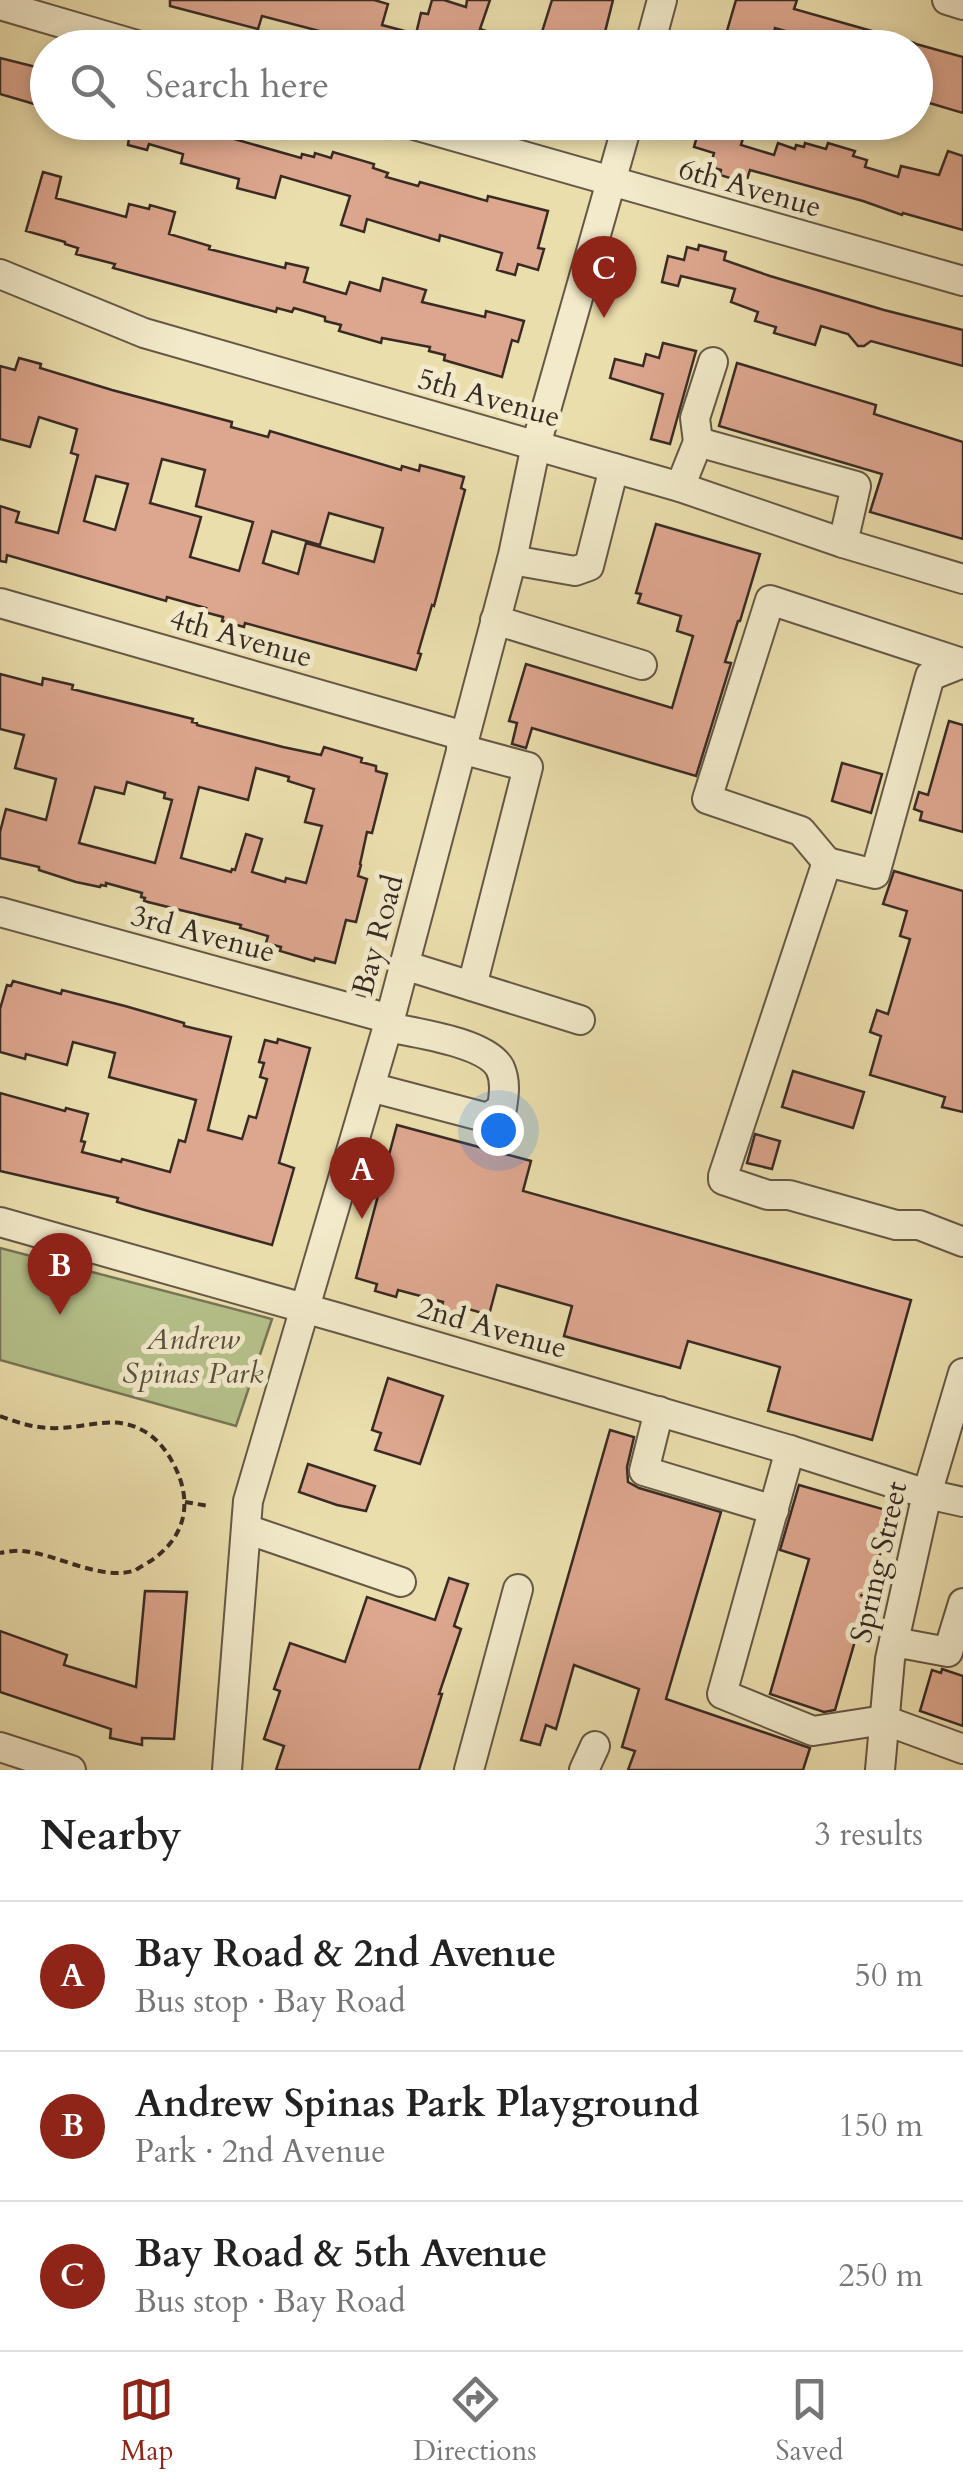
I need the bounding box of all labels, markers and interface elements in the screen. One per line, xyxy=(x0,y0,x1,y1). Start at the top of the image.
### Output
search box xyxy=(30,30,933,140)
icon: search xyxy=(65,58,120,113)
text: Search here xyxy=(145,59,329,111)
street label: 6th Avenue xyxy=(674,148,826,228)
pin: C xyxy=(572,236,636,318)
street label: 5th Avenue xyxy=(413,358,565,438)
street label: 4th Avenue xyxy=(165,598,317,678)
street label: Bay Road xyxy=(342,870,414,1000)
street label: 3rd Avenue xyxy=(126,895,280,973)
your location xyxy=(473,1105,524,1156)
pin: A xyxy=(330,1136,394,1219)
pin: B xyxy=(28,1232,92,1315)
street label: 2nd Avenue xyxy=(412,1287,572,1369)
park label: Andrew Spinas Park xyxy=(122,1319,264,1394)
street label: Spring Street xyxy=(841,1477,918,1647)
text: Nearby xyxy=(40,1807,182,1864)
text: 3 results xyxy=(815,1813,923,1857)
text: Bay Road & 2nd Avenue xyxy=(135,1928,556,1980)
text: A xyxy=(60,1954,85,1998)
text: 50 m xyxy=(855,1954,923,1998)
text: Bus stop · Bay Road xyxy=(135,1980,405,2024)
text: Andrew Spinas Park Playground xyxy=(135,2078,699,2130)
text: B xyxy=(61,2104,84,2148)
text: 150 m xyxy=(838,2104,923,2148)
text: Park · 2nd Avenue xyxy=(135,2130,386,2174)
text: Bay Road & 5th Avenue xyxy=(135,2228,547,2280)
text: C xyxy=(60,2254,85,2298)
text: 250 m xyxy=(838,2254,923,2298)
text: Bus stop · Bay Road xyxy=(135,2280,405,2324)
tab: Map xyxy=(119,2372,174,2470)
tab: Directions xyxy=(413,2372,537,2470)
tab: Saved xyxy=(776,2372,844,2470)

